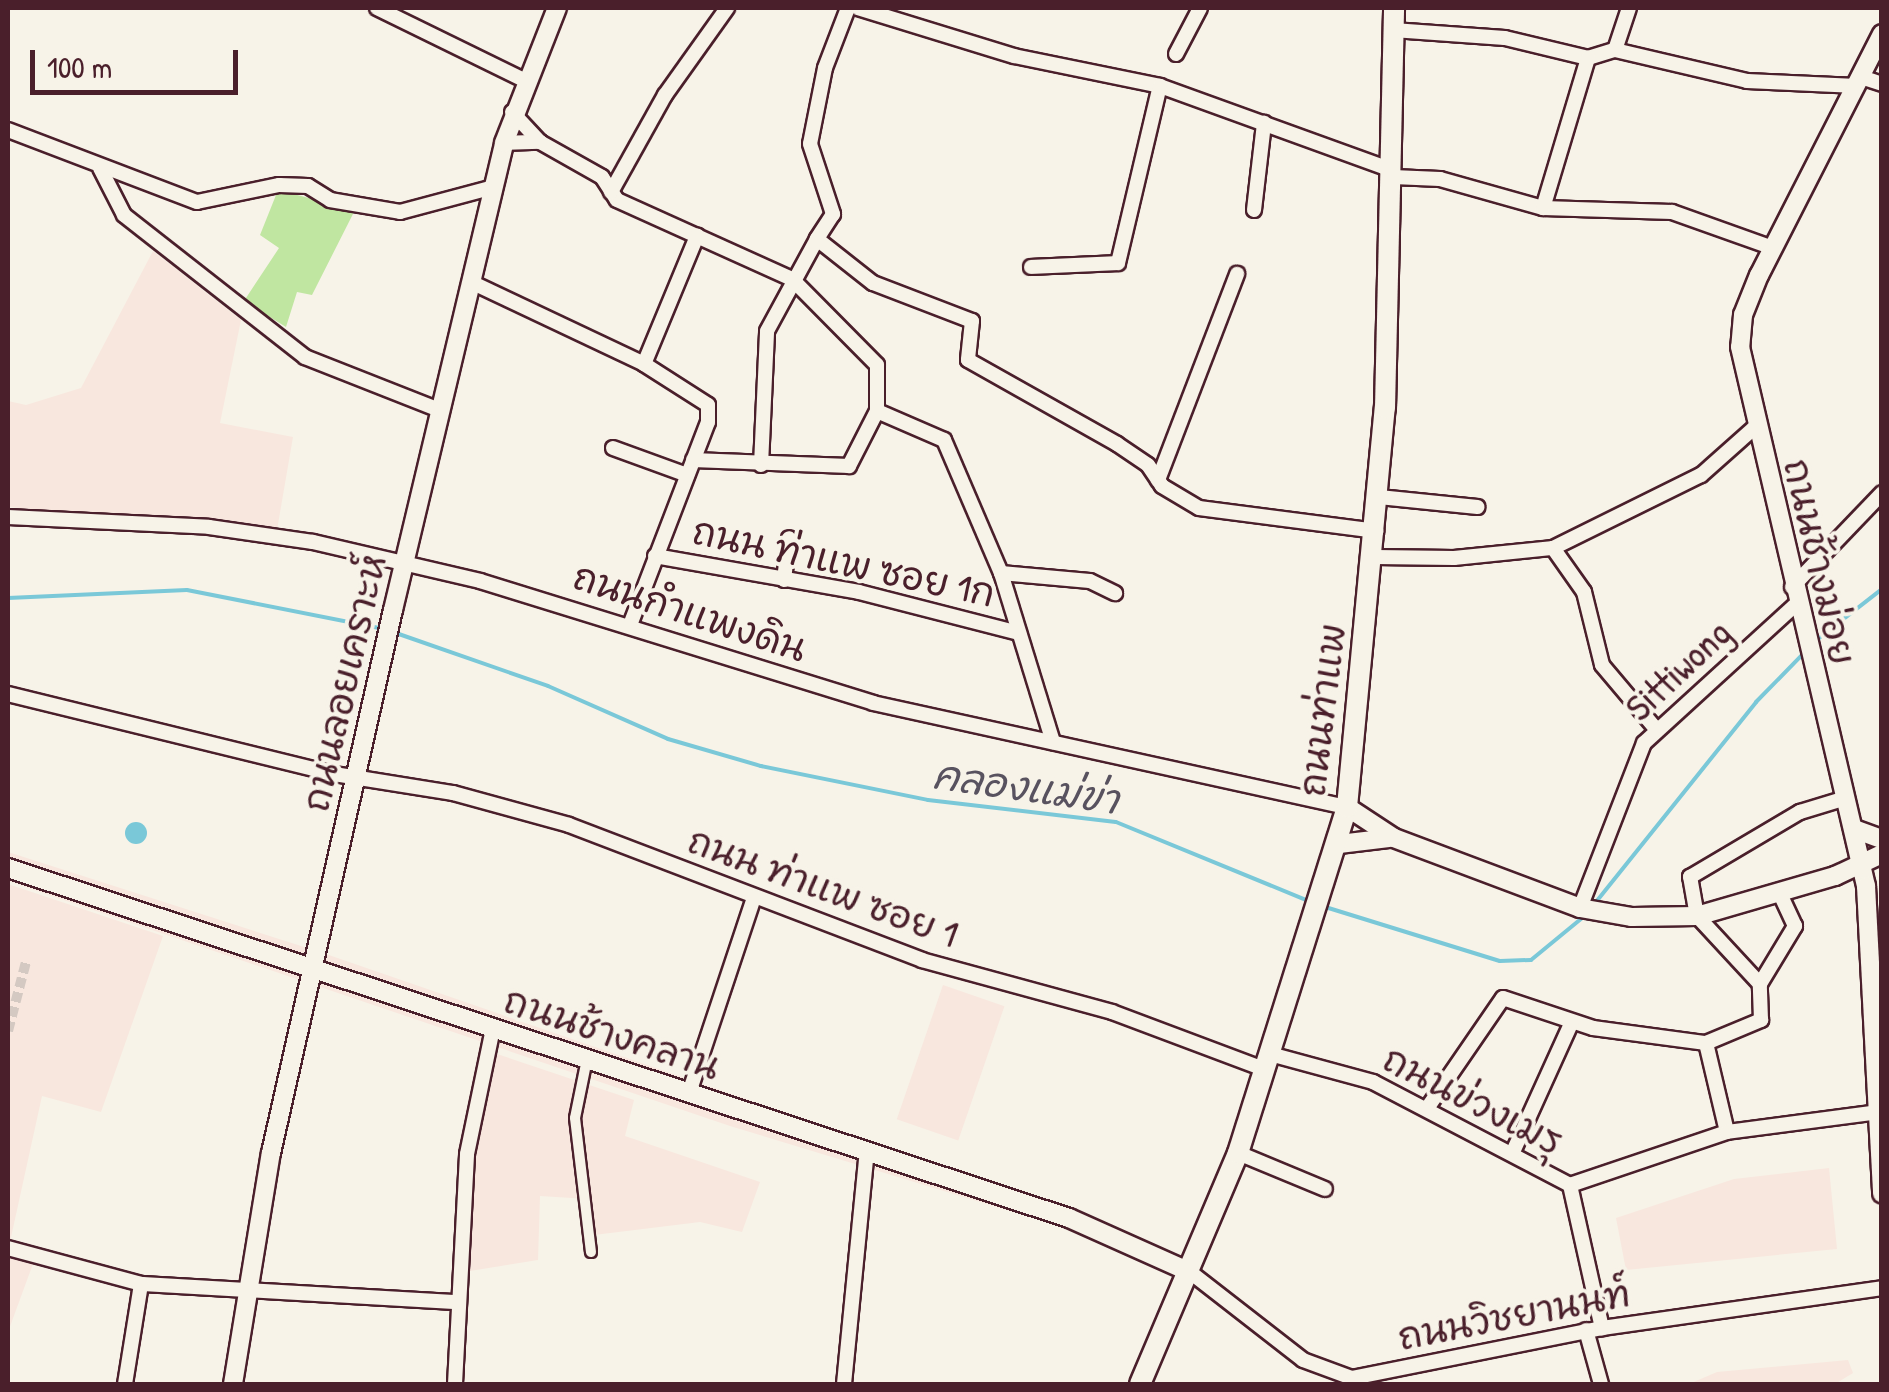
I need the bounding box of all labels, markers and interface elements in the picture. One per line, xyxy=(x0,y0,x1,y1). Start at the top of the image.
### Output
scale bar xyxy=(35,30,242,92)
text: 100 m xyxy=(47,47,112,87)
street label: ถนนช้างม่อย xyxy=(1774,454,1866,670)
street label: ถนน ท่าแพ ซอย 1ก xyxy=(689,508,999,616)
street label: ถนนลอยเคราะห์ xyxy=(292,550,396,816)
street label: ถนนกำแพงดิน xyxy=(568,553,812,671)
street label: Sittiwong xyxy=(1616,610,1740,730)
street label: ถนนท่าแพ xyxy=(1289,621,1355,799)
water label: คลองแม่ข่า xyxy=(930,749,1122,823)
street label: ถนน ท่าแพ ซอย 1 xyxy=(682,817,964,957)
street label: ถนนช้างคลาน xyxy=(498,977,726,1089)
street label: ถนนข่วงเมรุ xyxy=(1376,1035,1570,1165)
street label: ถนนวิชยานนท์ xyxy=(1394,1270,1634,1360)

